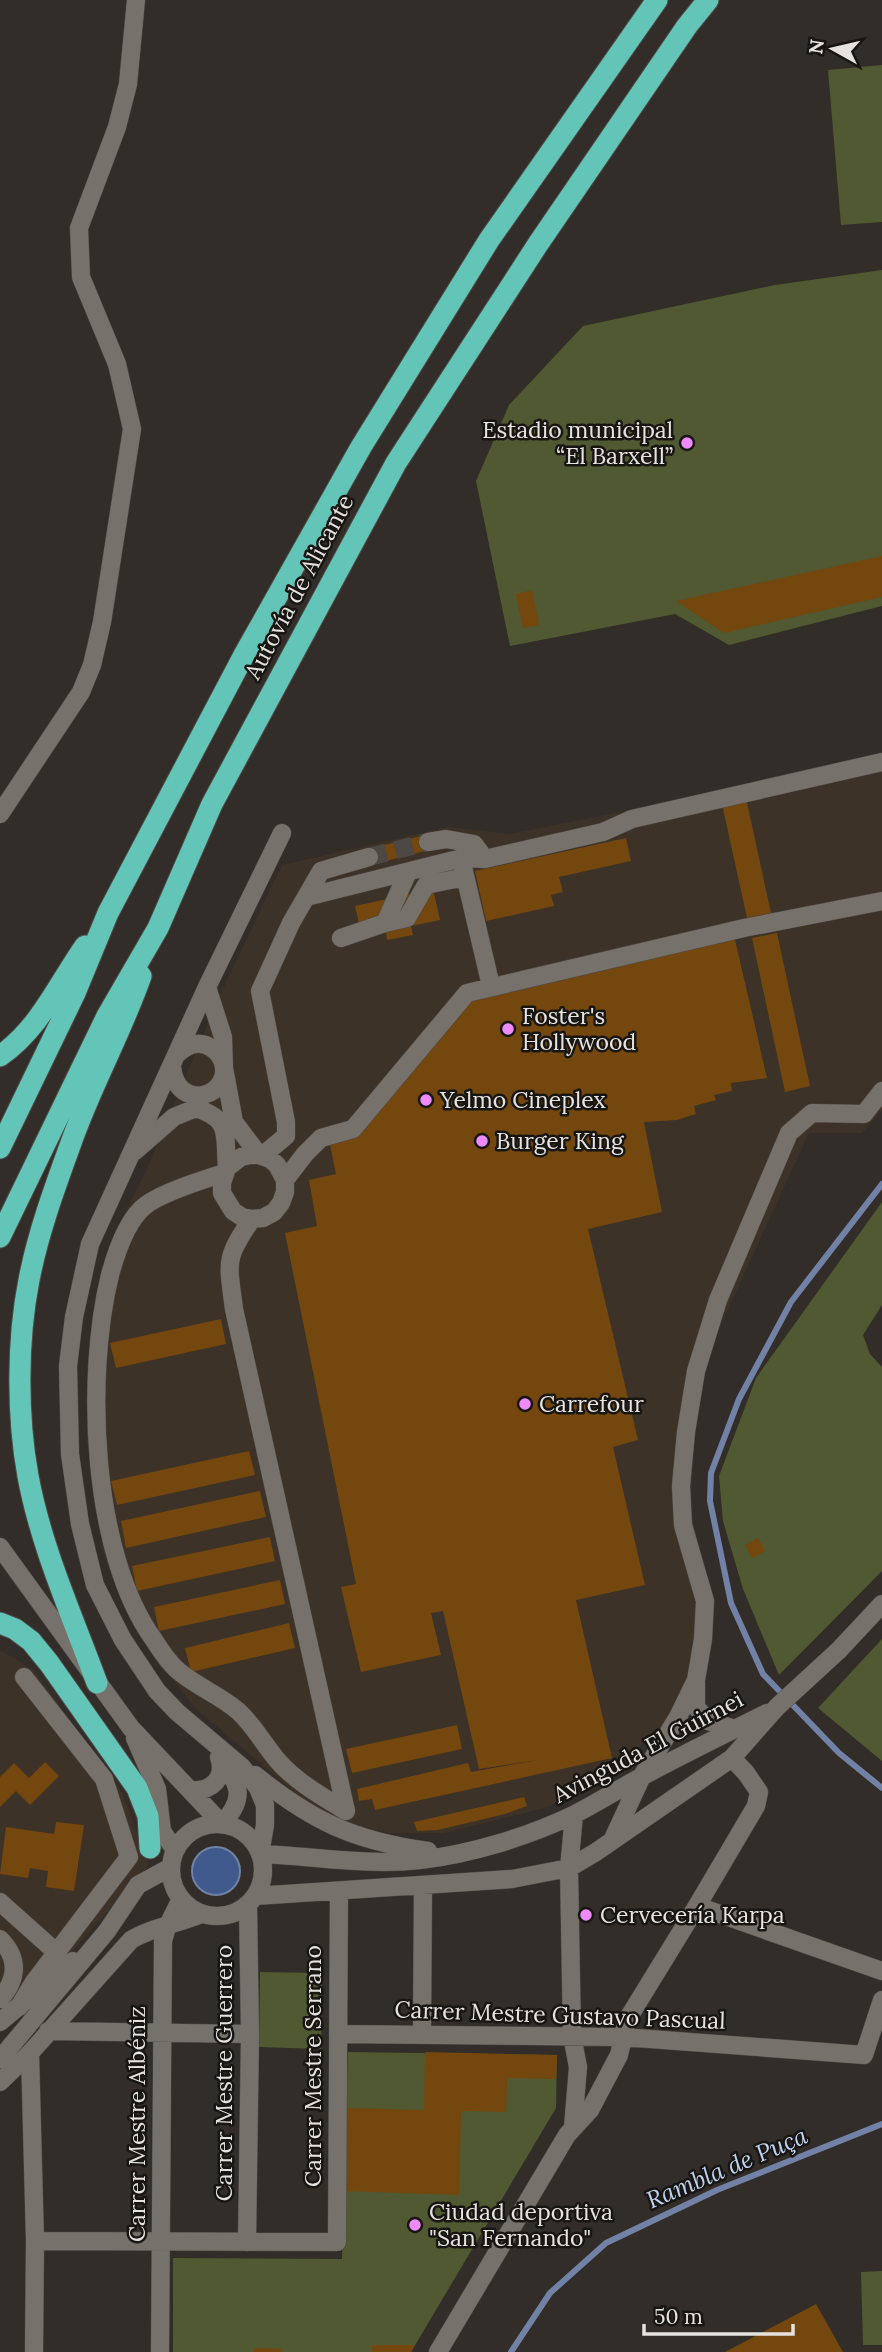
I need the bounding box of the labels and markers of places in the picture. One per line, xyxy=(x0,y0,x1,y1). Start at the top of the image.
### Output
place label: Estadio municipal “El Barxell” xyxy=(482,415,673,470)
marker: Estadio municipal “El Barxell” xyxy=(679,435,695,451)
place label: Foster's Hollywood xyxy=(522,1001,636,1056)
marker: Foster's Hollywood xyxy=(500,1021,516,1037)
place label: Yelmo Cineplex xyxy=(439,1085,606,1114)
marker: Yelmo Cineplex xyxy=(418,1092,434,1108)
place label: Burger King xyxy=(496,1126,625,1155)
marker: Burger King xyxy=(474,1133,490,1149)
place label: Carrefour xyxy=(539,1389,644,1418)
marker: Carrefour xyxy=(517,1396,533,1412)
place label: Cervecería Karpa xyxy=(600,1900,785,1929)
marker: Cervecería Karpa xyxy=(578,1907,594,1923)
place label: Ciudad deportiva "San Fernando" xyxy=(429,2197,613,2252)
marker: Ciudad deportiva "San Fernando" xyxy=(407,2217,423,2233)

